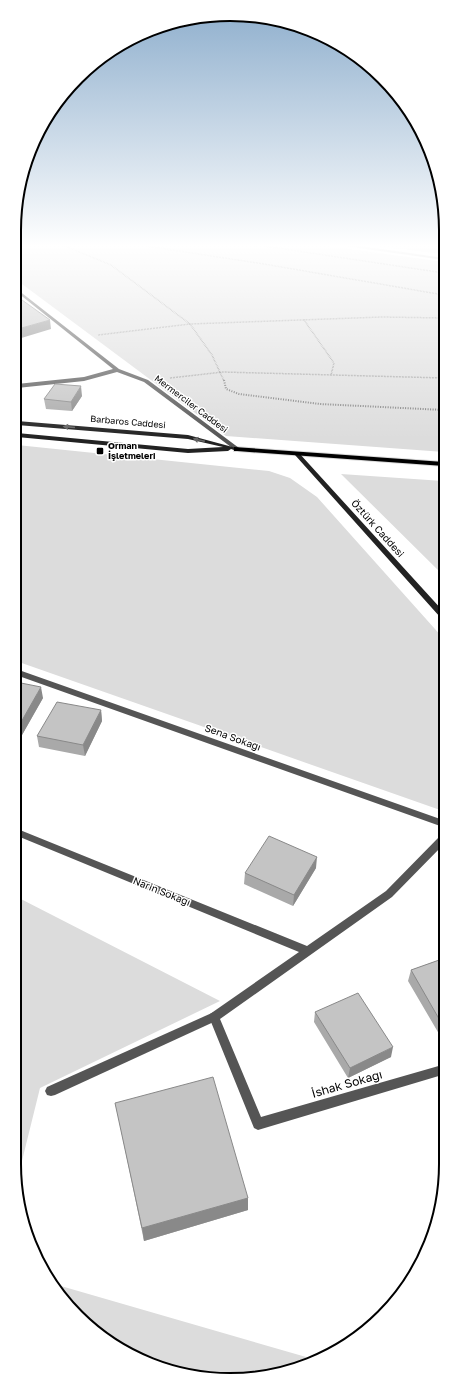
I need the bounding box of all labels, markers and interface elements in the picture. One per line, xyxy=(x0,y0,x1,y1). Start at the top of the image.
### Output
street label: Mermerciler Caddesi xyxy=(153,372,230,435)
street label: Barbaros Caddesi xyxy=(90,413,166,430)
one-way arrow xyxy=(63,424,75,430)
one-way arrow xyxy=(192,436,205,442)
place label: Orman İşletmeleri xyxy=(108,440,156,461)
marker: Orman İşletmeleri xyxy=(95,446,105,456)
street label: Öztürk Caddesi xyxy=(349,496,408,559)
street label: Sena Sokağı xyxy=(203,721,263,753)
street label: Narin Sokağı xyxy=(132,874,192,908)
street label: İshak Sokağı xyxy=(310,1066,384,1101)

